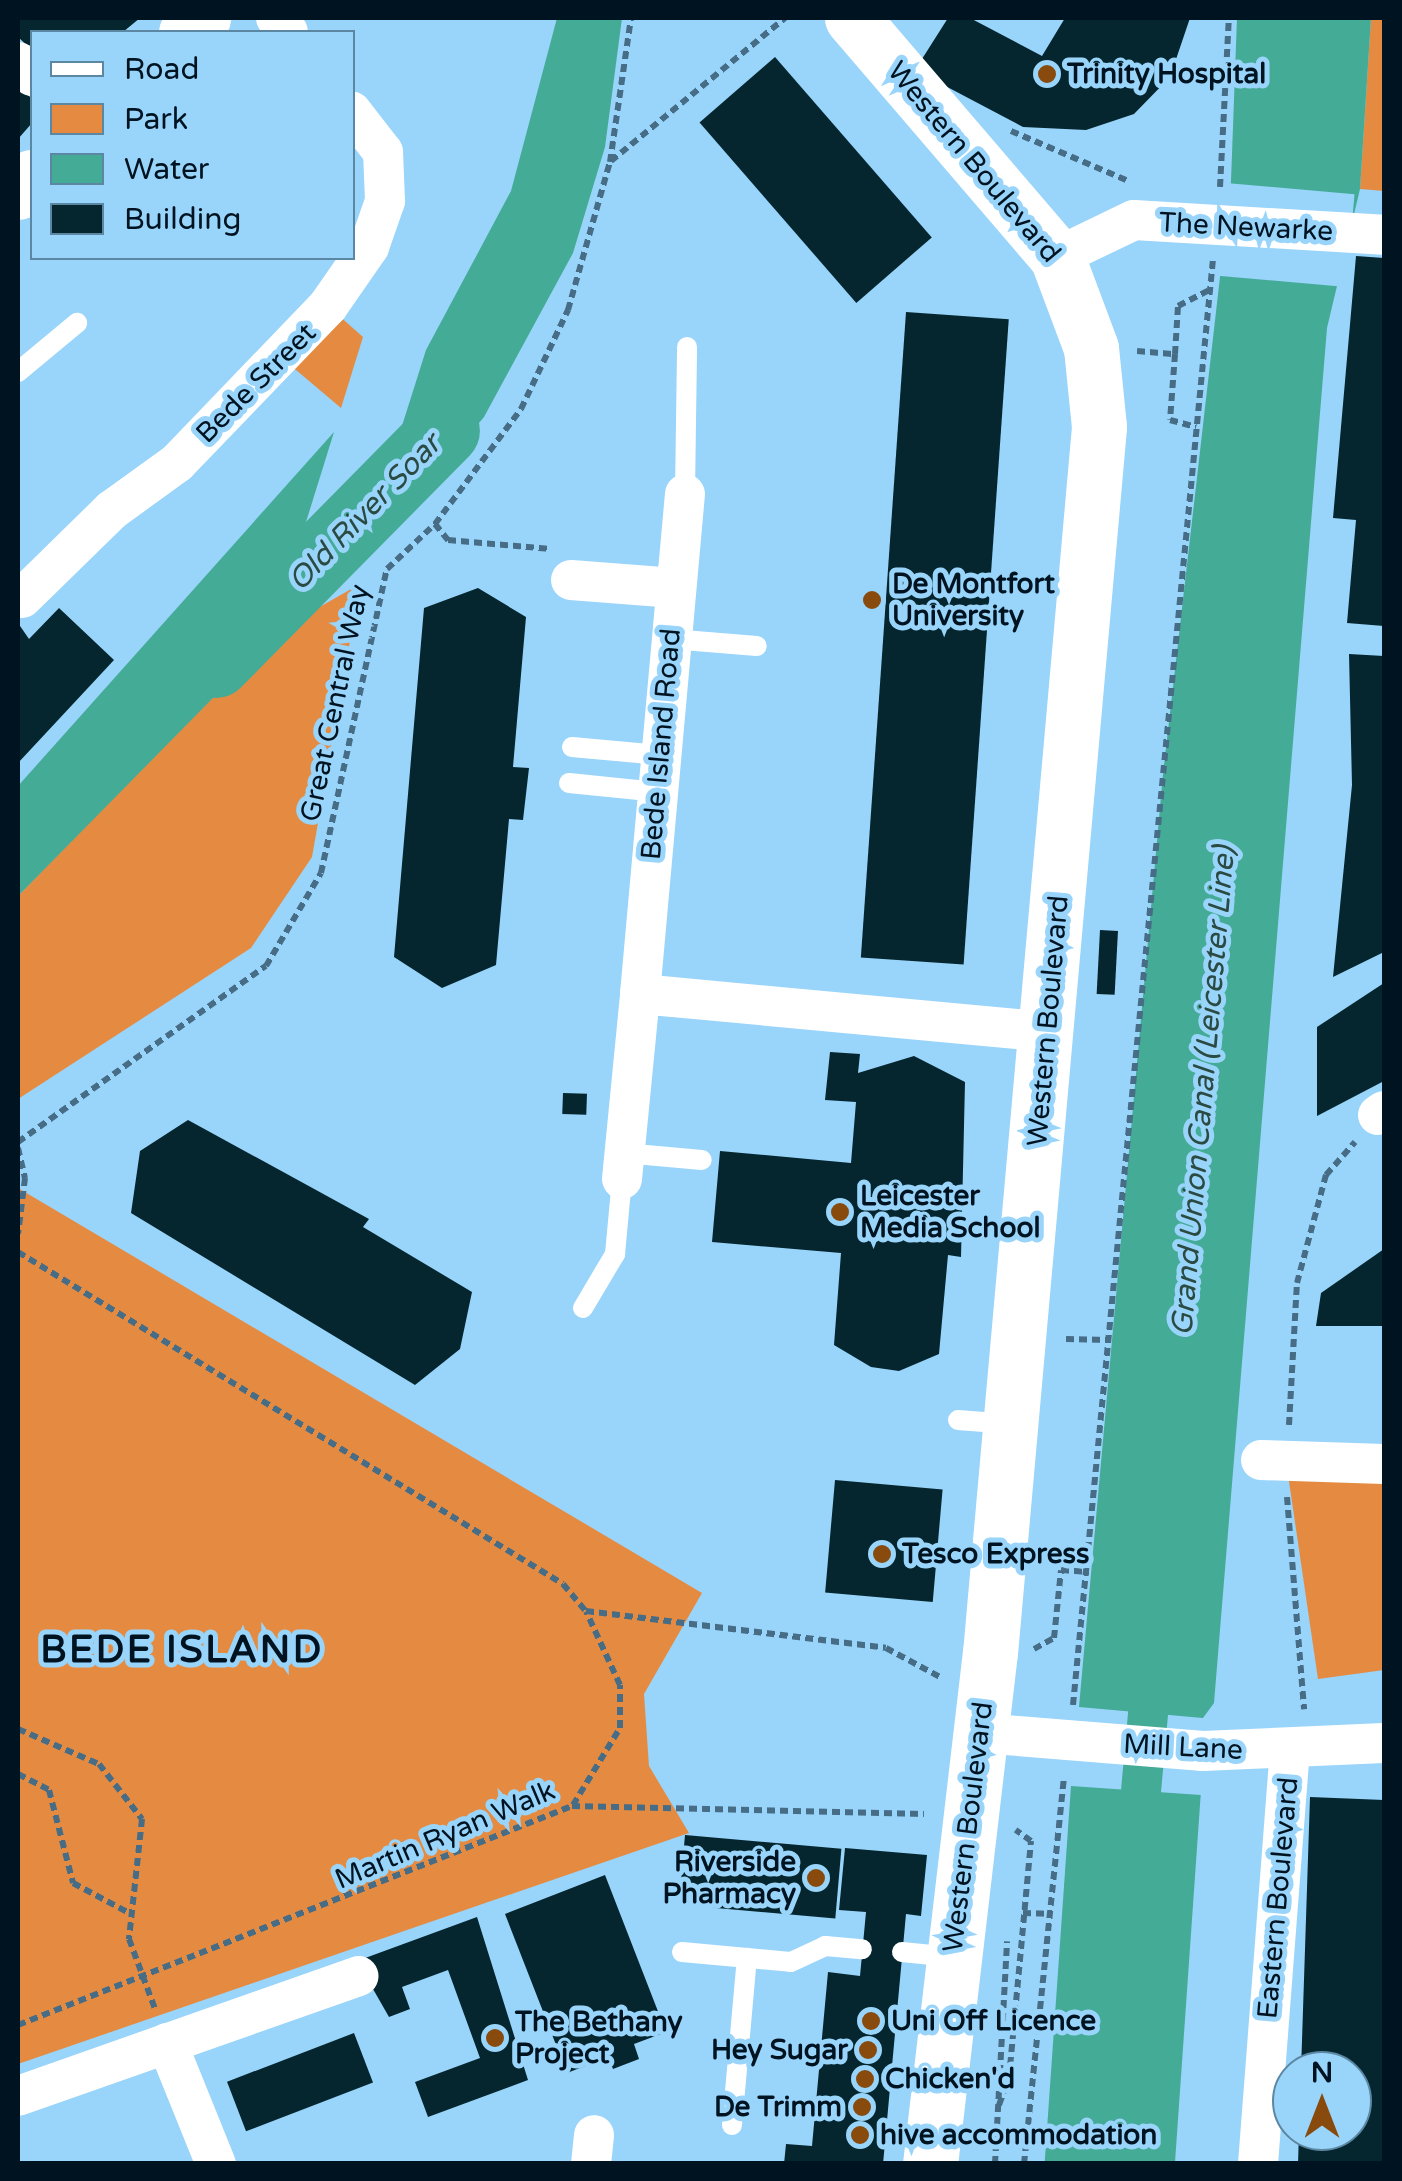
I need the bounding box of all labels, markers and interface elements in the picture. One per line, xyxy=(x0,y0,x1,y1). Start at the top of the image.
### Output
legend xyxy=(30,30,355,260)
text: Road xyxy=(124,51,199,88)
street label: Western Boulevard xyxy=(880,55,1068,269)
place label: Trinity Hospital xyxy=(1067,57,1266,91)
marker: Trinity Hospital xyxy=(1036,63,1058,85)
text: Park xyxy=(124,101,188,138)
text: Water xyxy=(124,151,209,188)
text: Building xyxy=(124,201,241,238)
street label: The Newarke xyxy=(1158,206,1334,248)
street label: Bede Street xyxy=(189,316,323,450)
water label: Old River Soar xyxy=(281,427,449,599)
place label: De Montfort University xyxy=(892,567,1055,633)
street label: Great Central Way xyxy=(293,581,377,825)
marker: De Montfort University xyxy=(861,589,883,611)
street label: Bede Island Road xyxy=(634,627,688,861)
water label: Grand Union Canal (Leicester Line) xyxy=(1165,845,1243,1337)
street label: Western Boulevard xyxy=(1020,894,1076,1148)
place label: Leicester Media School xyxy=(860,1179,1040,1245)
marker: Leicester Media School xyxy=(829,1201,851,1223)
place label: Tesco Express xyxy=(902,1537,1089,1571)
marker: Tesco Express xyxy=(871,1543,893,1565)
district label: BEDE ISLAND xyxy=(40,1628,324,1674)
street label: Western Boulevard xyxy=(936,1700,1000,1954)
street label: Mill Lane xyxy=(1122,1727,1244,1767)
street label: Martin Ryan Walk xyxy=(330,1774,560,1896)
street label: Eastern Boulevard xyxy=(1251,1776,1305,2020)
place label: Riverside Pharmacy xyxy=(662,1845,796,1911)
marker: Riverside Pharmacy xyxy=(805,1867,827,1889)
place label: Uni Off Licence xyxy=(891,2004,1096,2038)
place label: The Bethany Project xyxy=(515,2005,682,2071)
marker: Uni Off Licence xyxy=(860,2010,882,2032)
marker: The Bethany Project xyxy=(484,2027,506,2049)
place label: Hey Sugar xyxy=(711,2033,848,2067)
marker: Hey Sugar xyxy=(857,2039,879,2061)
north arrow xyxy=(1272,2051,1372,2151)
text: N xyxy=(1311,2056,1333,2090)
place label: Chicken'd xyxy=(885,2062,1015,2096)
marker: Chicken'd xyxy=(854,2068,876,2090)
place label: De Trimm xyxy=(714,2090,842,2124)
marker: De Trimm xyxy=(851,2096,873,2118)
place label: hive accommodation xyxy=(880,2118,1157,2152)
marker: hive accommodation xyxy=(849,2124,871,2146)

